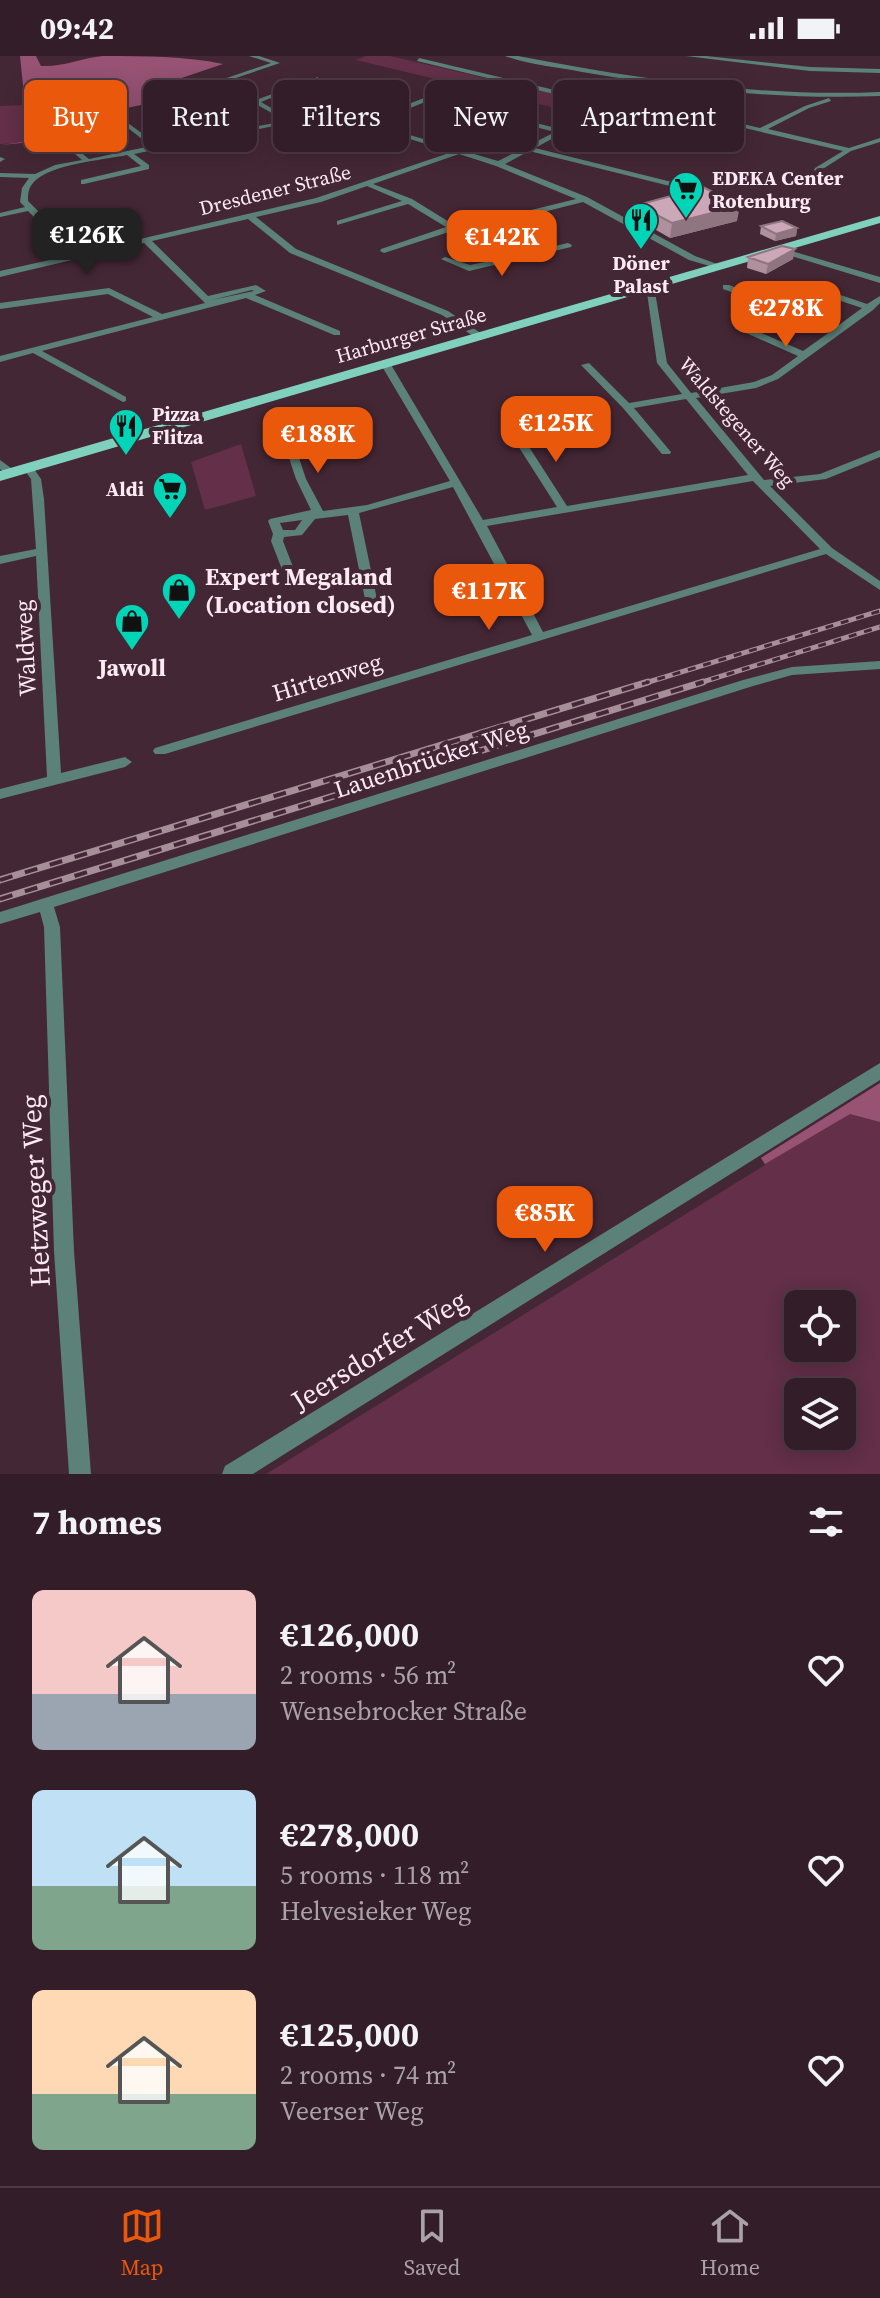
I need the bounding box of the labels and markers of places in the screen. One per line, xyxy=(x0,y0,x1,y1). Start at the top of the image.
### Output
place label: EDEKA Center Rotenburg xyxy=(712,164,844,215)
supermarket icon: EDEKA Center Rotenburg xyxy=(667,170,705,220)
restaurant icon: Döner Palast xyxy=(622,201,660,251)
pin: €126K xyxy=(31,208,143,276)
pin: €142K xyxy=(446,210,558,278)
place label: Döner Palast xyxy=(612,249,670,300)
pin: €278K xyxy=(730,281,842,349)
pin: €125K xyxy=(500,396,612,464)
place label: Pizza Flitza xyxy=(152,400,204,451)
restaurant icon: Pizza Flitza xyxy=(107,407,145,457)
pin: €188K xyxy=(262,407,374,475)
supermarket icon: Aldi xyxy=(151,470,189,520)
place label: Aldi xyxy=(106,475,144,503)
place label: Expert Megaland (Location closed) xyxy=(205,560,396,621)
pin: €117K xyxy=(433,564,545,632)
shop icon: Expert Megaland (Location closed) xyxy=(160,571,198,621)
shop icon: Jawoll xyxy=(113,602,151,652)
place label: Jawoll xyxy=(96,651,166,684)
pin: €85K xyxy=(498,1186,592,1254)

